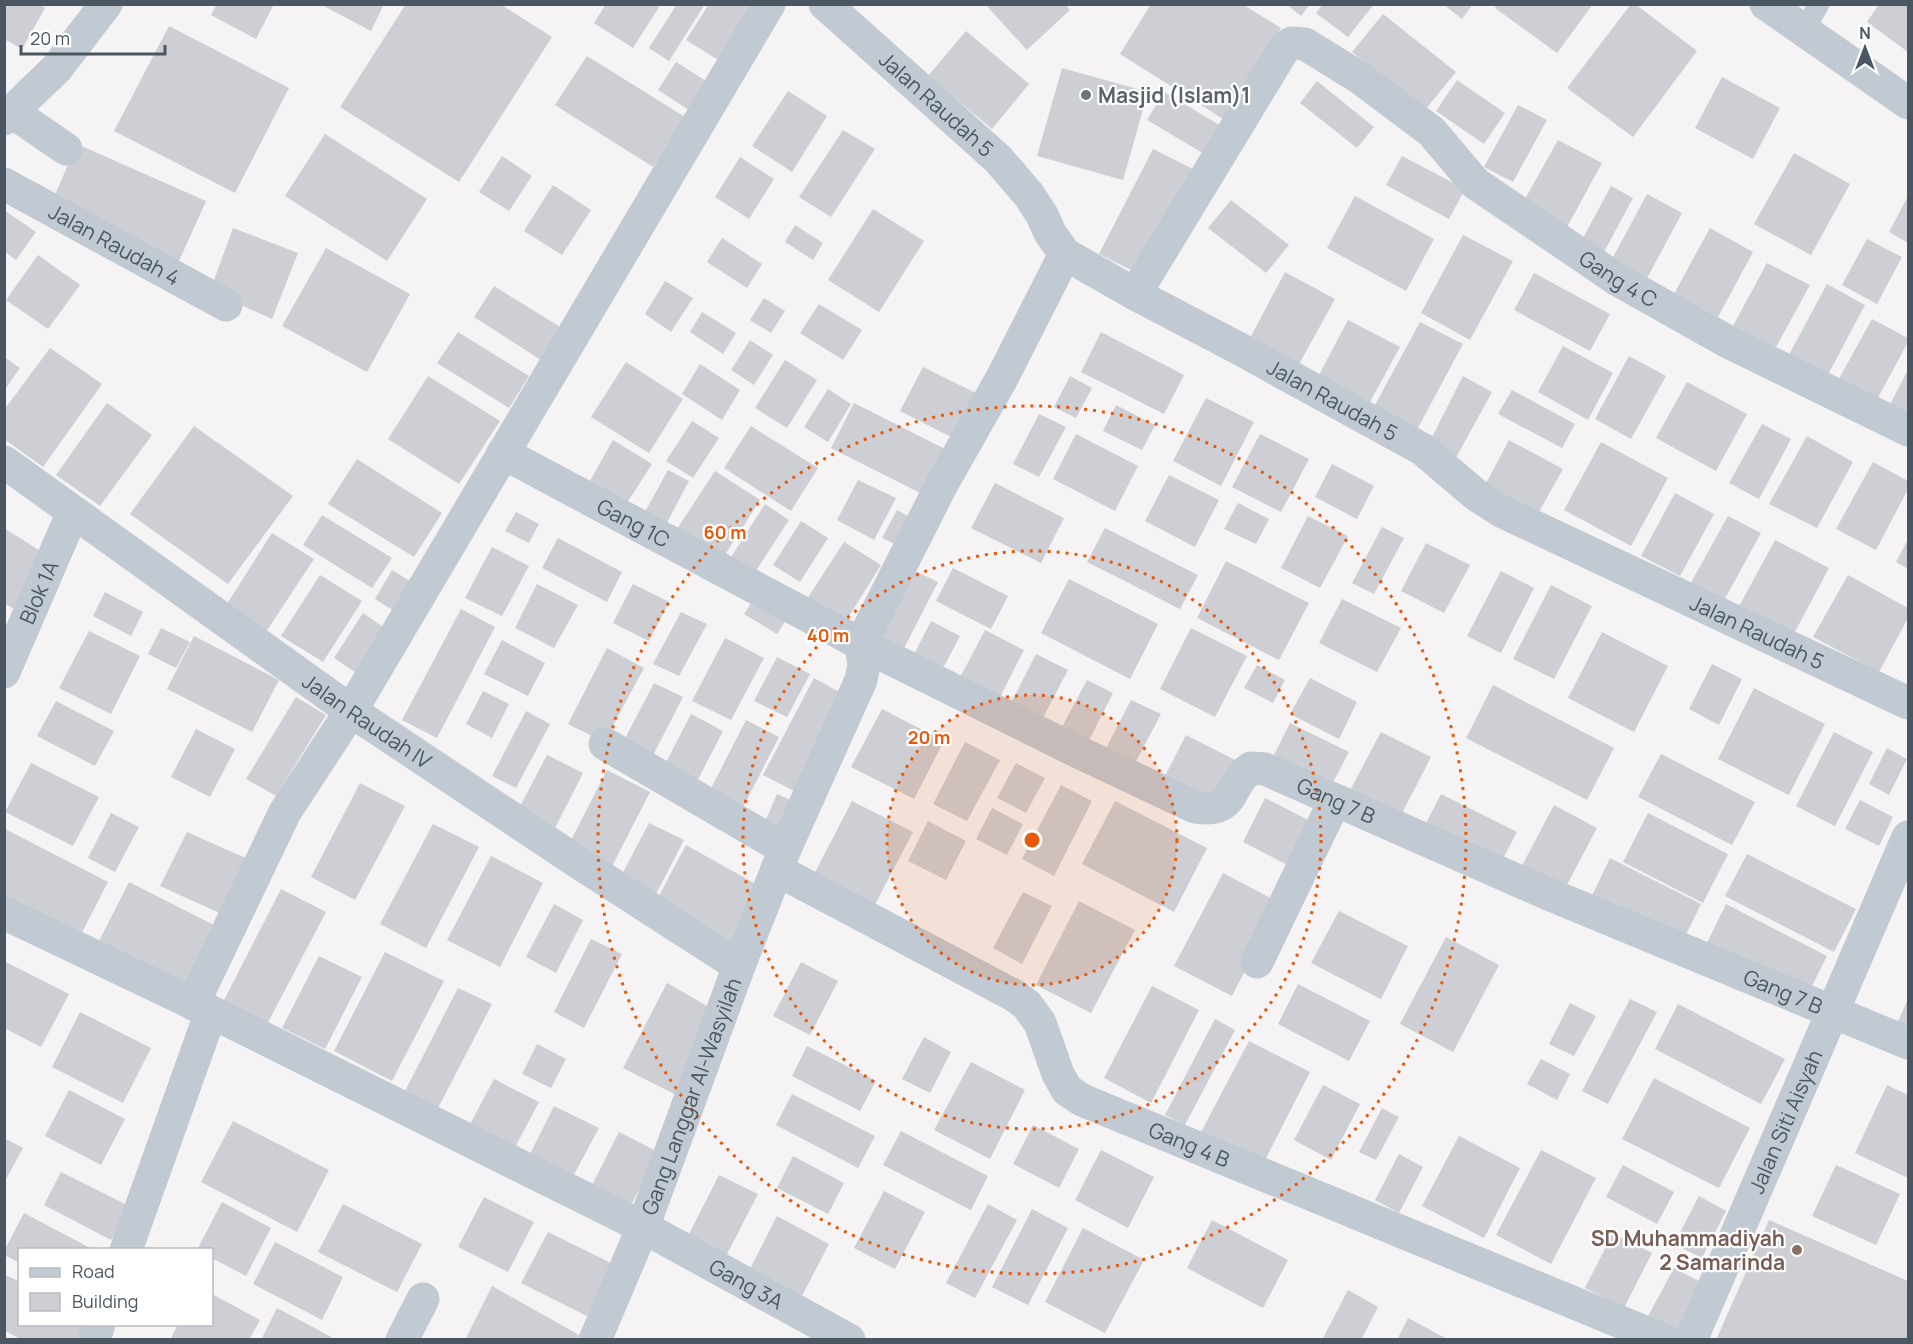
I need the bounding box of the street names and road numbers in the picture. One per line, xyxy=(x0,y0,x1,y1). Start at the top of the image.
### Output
street label: Jalan Raudah 5 xyxy=(873,45,1000,163)
street label: Jalan Raudah 4 xyxy=(44,197,185,291)
street label: Gang 4 C xyxy=(1574,244,1663,313)
street label: Jalan Raudah 5 xyxy=(1262,353,1403,447)
street label: Gang 1C xyxy=(592,492,675,554)
street label: Blok 1A xyxy=(12,556,64,628)
street label: Jalan Raudah 5 xyxy=(1686,588,1829,676)
street label: Jalan Raudah IV xyxy=(297,667,437,775)
street label: Gang 7 B xyxy=(1293,771,1380,830)
street label: Gang 7 B xyxy=(1739,962,1827,1020)
street label: Gang Langgar Al-Wasyilah xyxy=(635,974,748,1219)
street label: Jalan Siti Aisyah xyxy=(1742,1045,1829,1198)
street label: Gang 4 B xyxy=(1145,1115,1234,1173)
street label: Gang 3A xyxy=(704,1252,788,1315)

